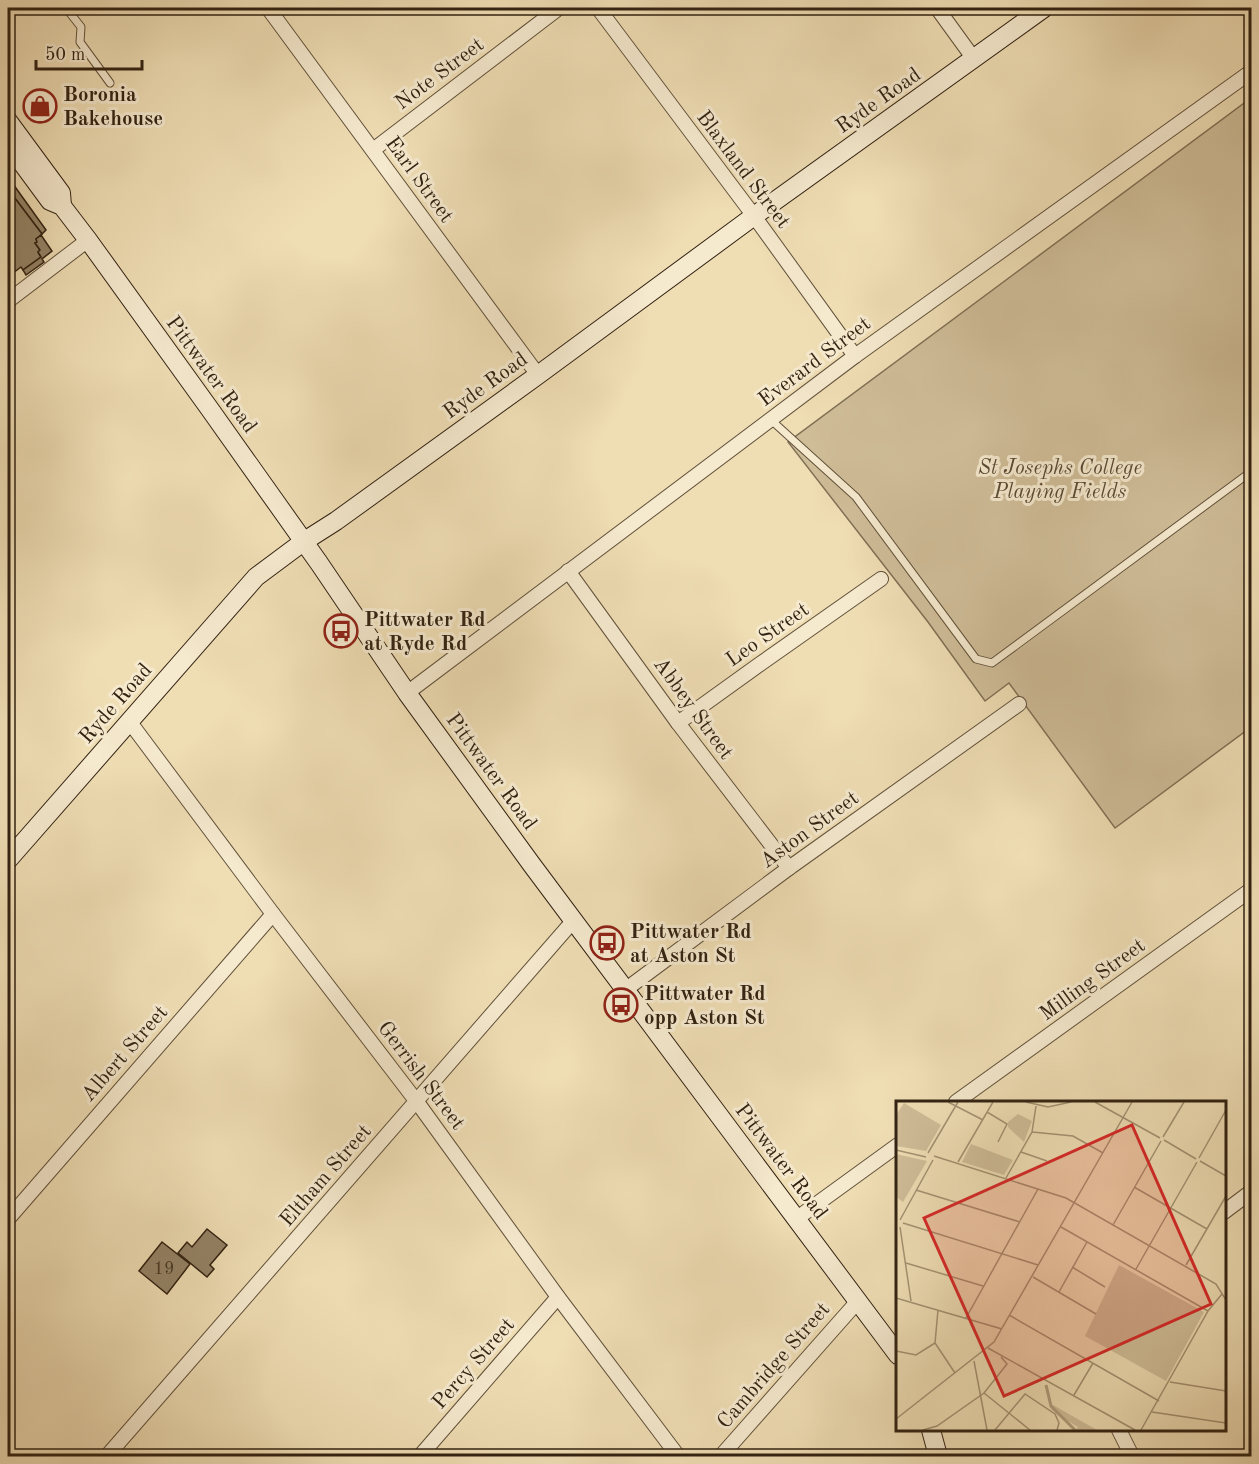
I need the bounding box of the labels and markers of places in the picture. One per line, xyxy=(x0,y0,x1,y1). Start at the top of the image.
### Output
place label: Boronia Bakehouse xyxy=(63,85,163,130)
shop icon: Boronia Bakehouse xyxy=(22,88,58,124)
place label: Pittwater Rd at Ryde Rd xyxy=(364,610,486,655)
bus stop icon: Pittwater Rd at Ryde Rd xyxy=(323,613,359,649)
place label: Pittwater Rd at Aston St xyxy=(630,922,752,967)
bus stop icon: Pittwater Rd at Aston St xyxy=(589,925,625,961)
place label: Pittwater Rd opp Aston St xyxy=(644,984,766,1029)
bus stop icon: Pittwater Rd opp Aston St xyxy=(603,987,639,1023)

